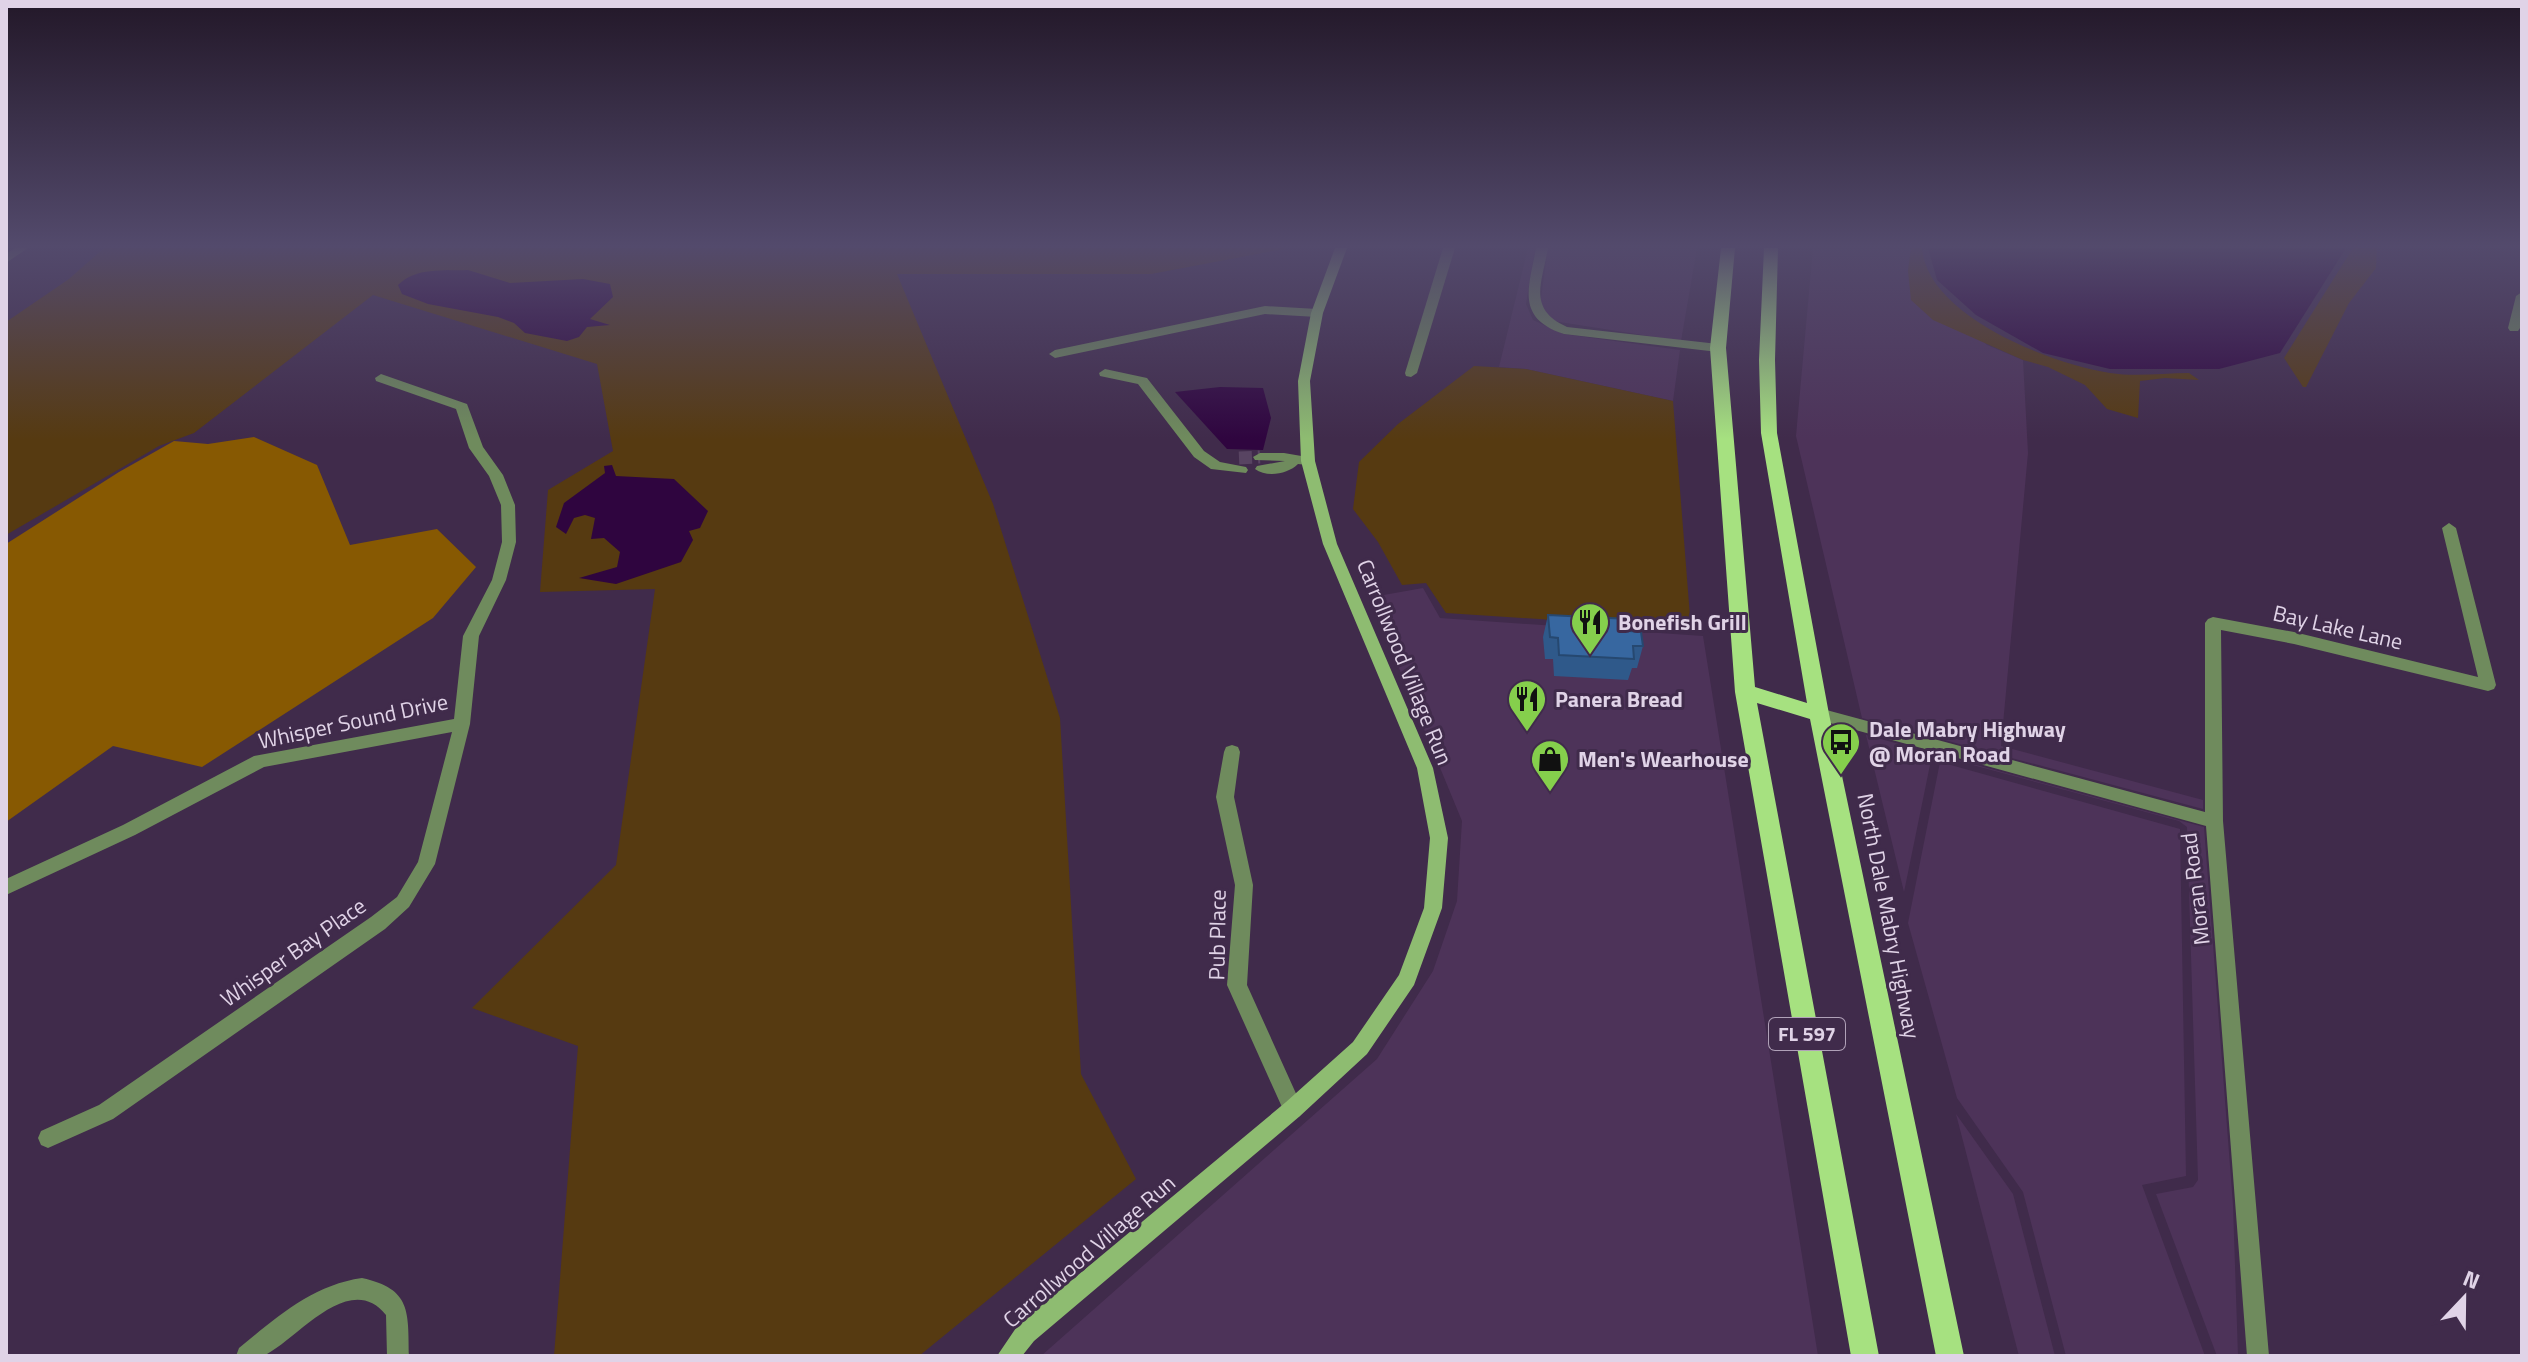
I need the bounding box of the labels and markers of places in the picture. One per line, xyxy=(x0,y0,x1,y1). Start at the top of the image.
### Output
restaurant icon: Bonefish Grill xyxy=(1569,601,1611,656)
place label: Bonefish Grill xyxy=(1618,605,1747,639)
restaurant icon: Panera Bread xyxy=(1506,678,1548,733)
place label: Panera Bread xyxy=(1555,682,1683,716)
place label: Dale Mabry Highway @ Moran Road xyxy=(1869,712,2066,771)
bus stop icon: Dale Mabry Highway @ Moran Road xyxy=(1820,721,1862,776)
shop icon: Men's Wearhouse xyxy=(1529,738,1571,793)
place label: Men's Wearhouse xyxy=(1578,742,1749,776)

